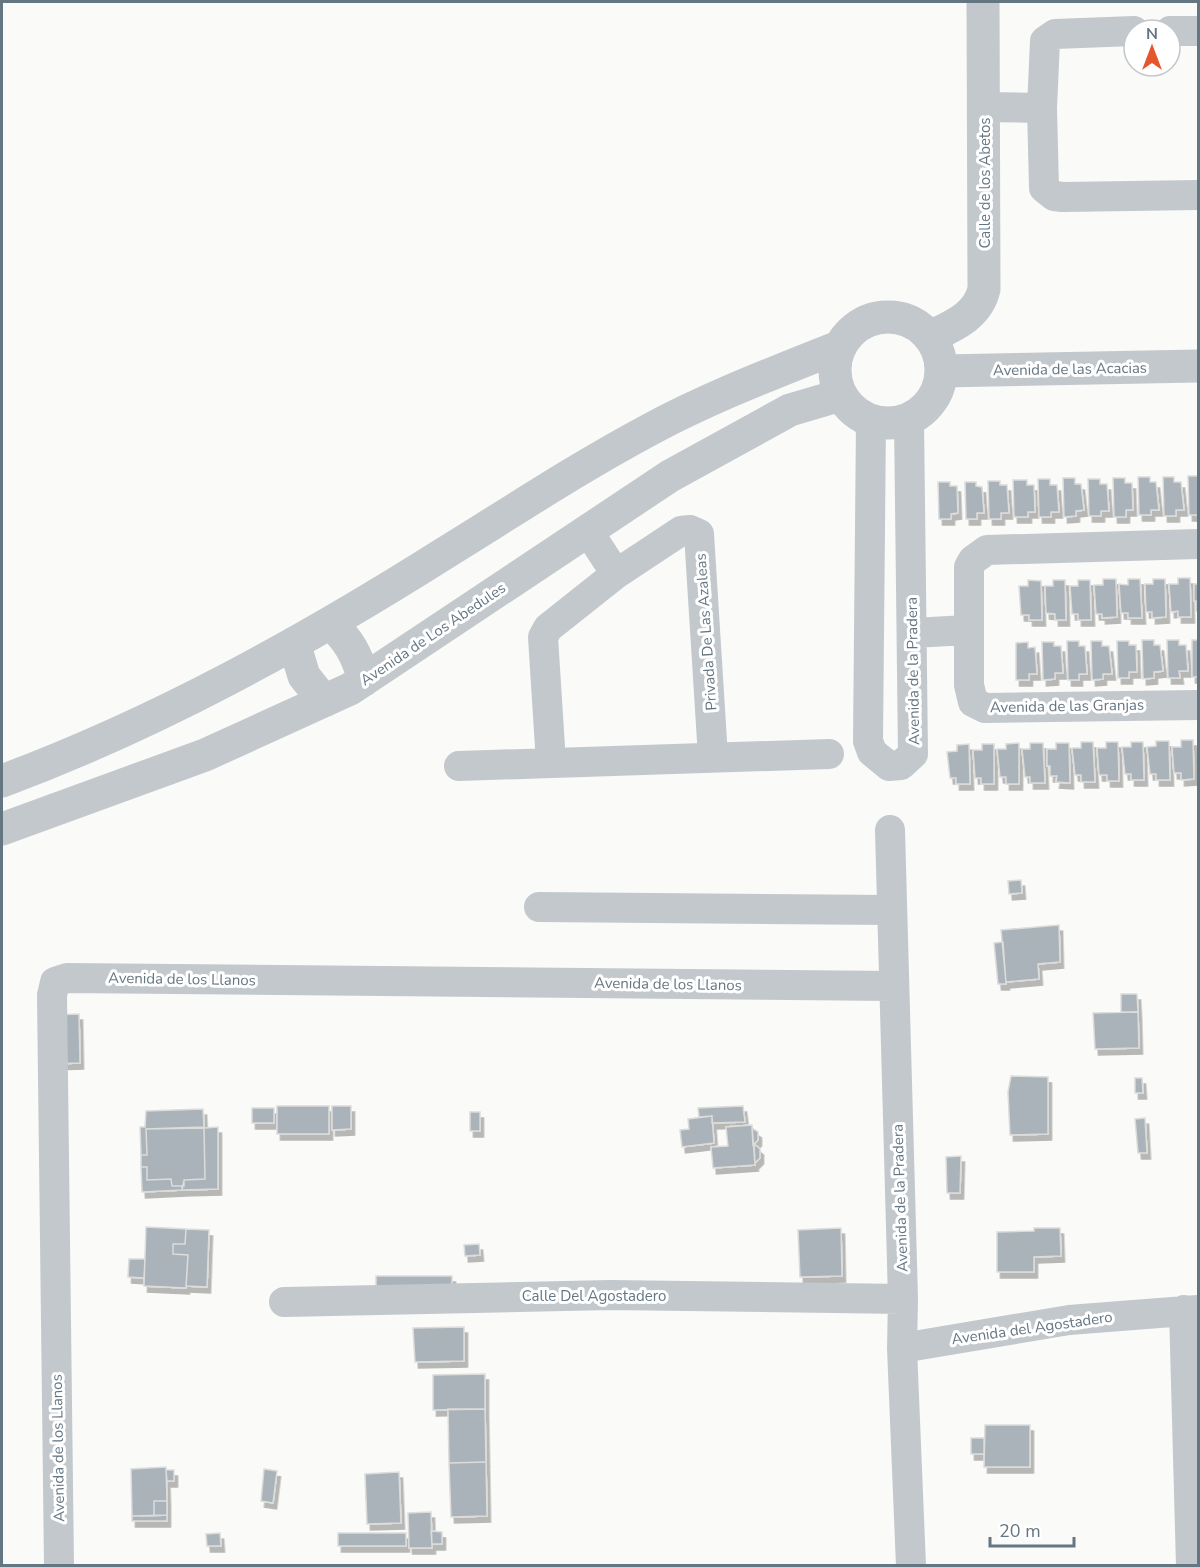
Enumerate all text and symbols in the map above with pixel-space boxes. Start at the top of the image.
north arrow [1122,18,1182,78]
text: N [1146,23,1158,45]
street label: Calle de los Abetos [975,117,995,249]
street label: Avenida de las Acacias [993,358,1147,380]
street label: Privada De Las Azaleas [691,553,721,711]
street label: Avenida de Los Abedules [356,578,510,690]
street label: Avenida de la Pradera [902,597,924,745]
street label: Avenida de las Granjas [990,695,1144,717]
street label: Avenida de los Llanos [108,968,256,990]
street label: Avenida de los Llanos [594,973,742,995]
street label: Avenida de la Pradera [887,1124,913,1272]
street label: Calle Del Agostadero [522,1286,666,1306]
street label: Avenida del Agostadero [950,1307,1114,1349]
street label: Avenida de los Llanos [47,1374,69,1522]
scale bar [990,1510,1074,1548]
text: 20 m [999,1519,1041,1543]

